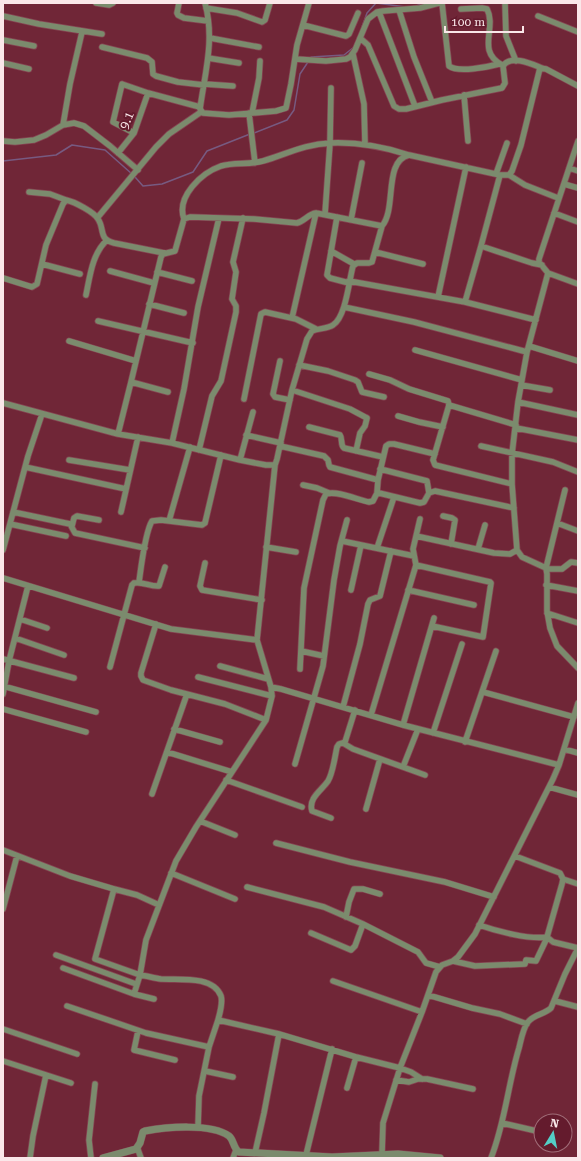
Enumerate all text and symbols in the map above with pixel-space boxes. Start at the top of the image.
scale bar [445,8,523,34]
text: 100 m [451,15,485,29]
street label: 9.1 [116,109,137,131]
north arrow [533,1113,573,1153]
text: N [549,1117,560,1131]

